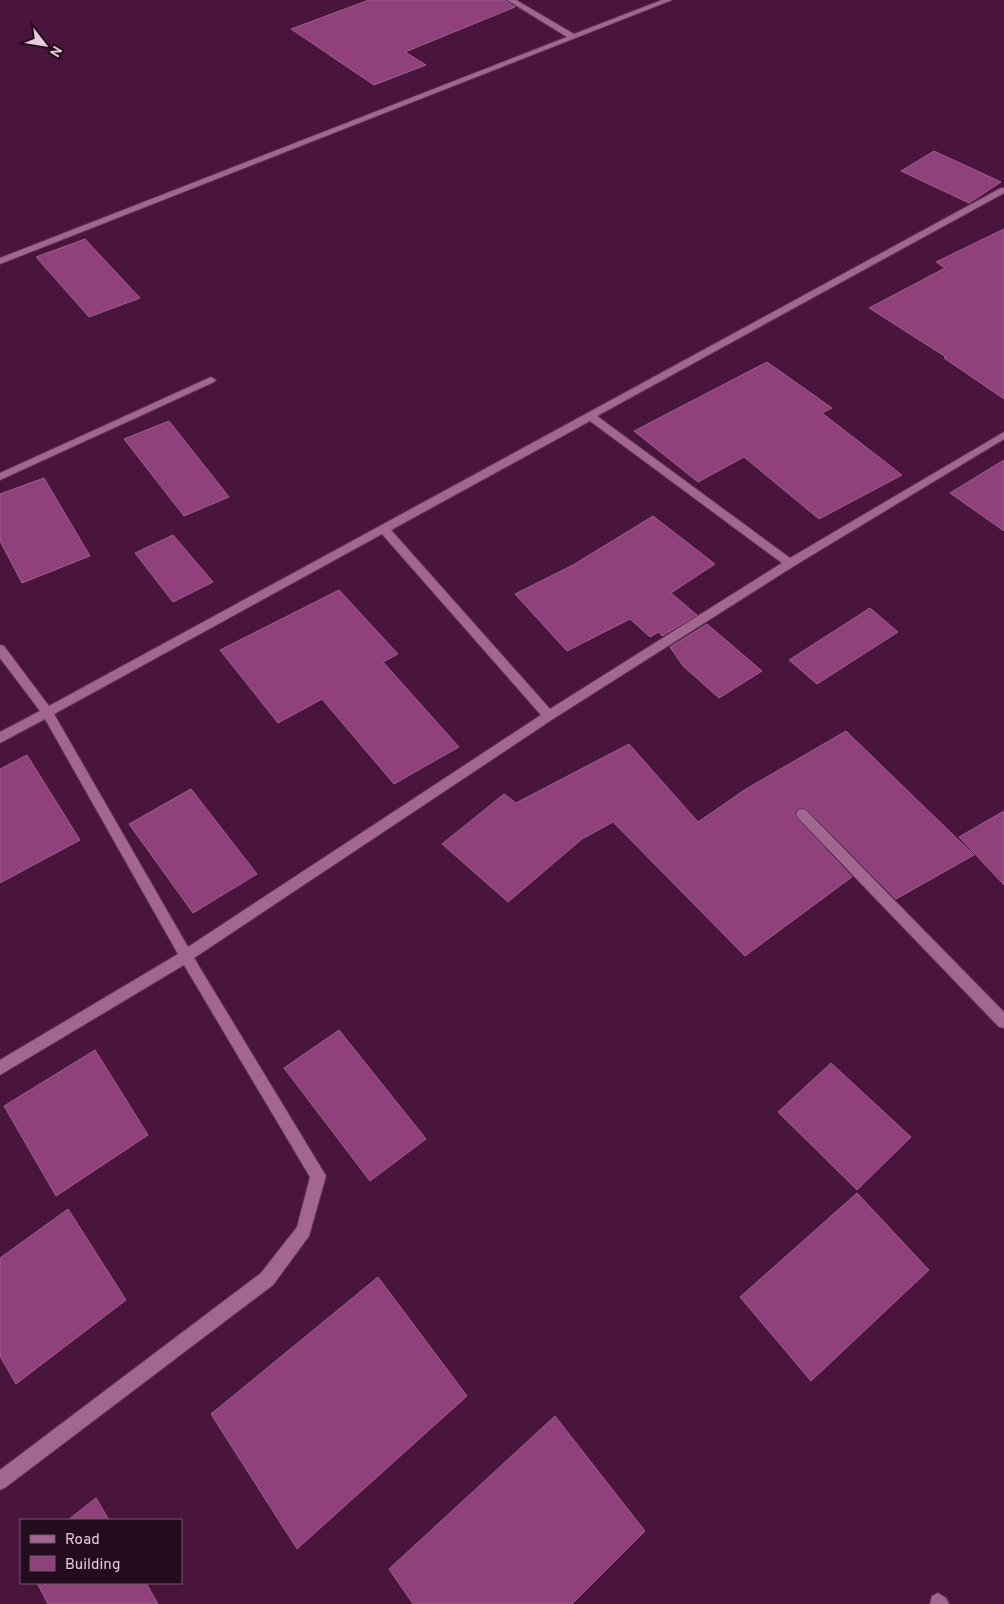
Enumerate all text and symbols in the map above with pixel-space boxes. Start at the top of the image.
north arrow [20,20,70,70]
text: N [45,42,65,60]
legend [20,1519,182,1584]
text: Road [65,1531,100,1550]
text: Building [65,1556,120,1575]

